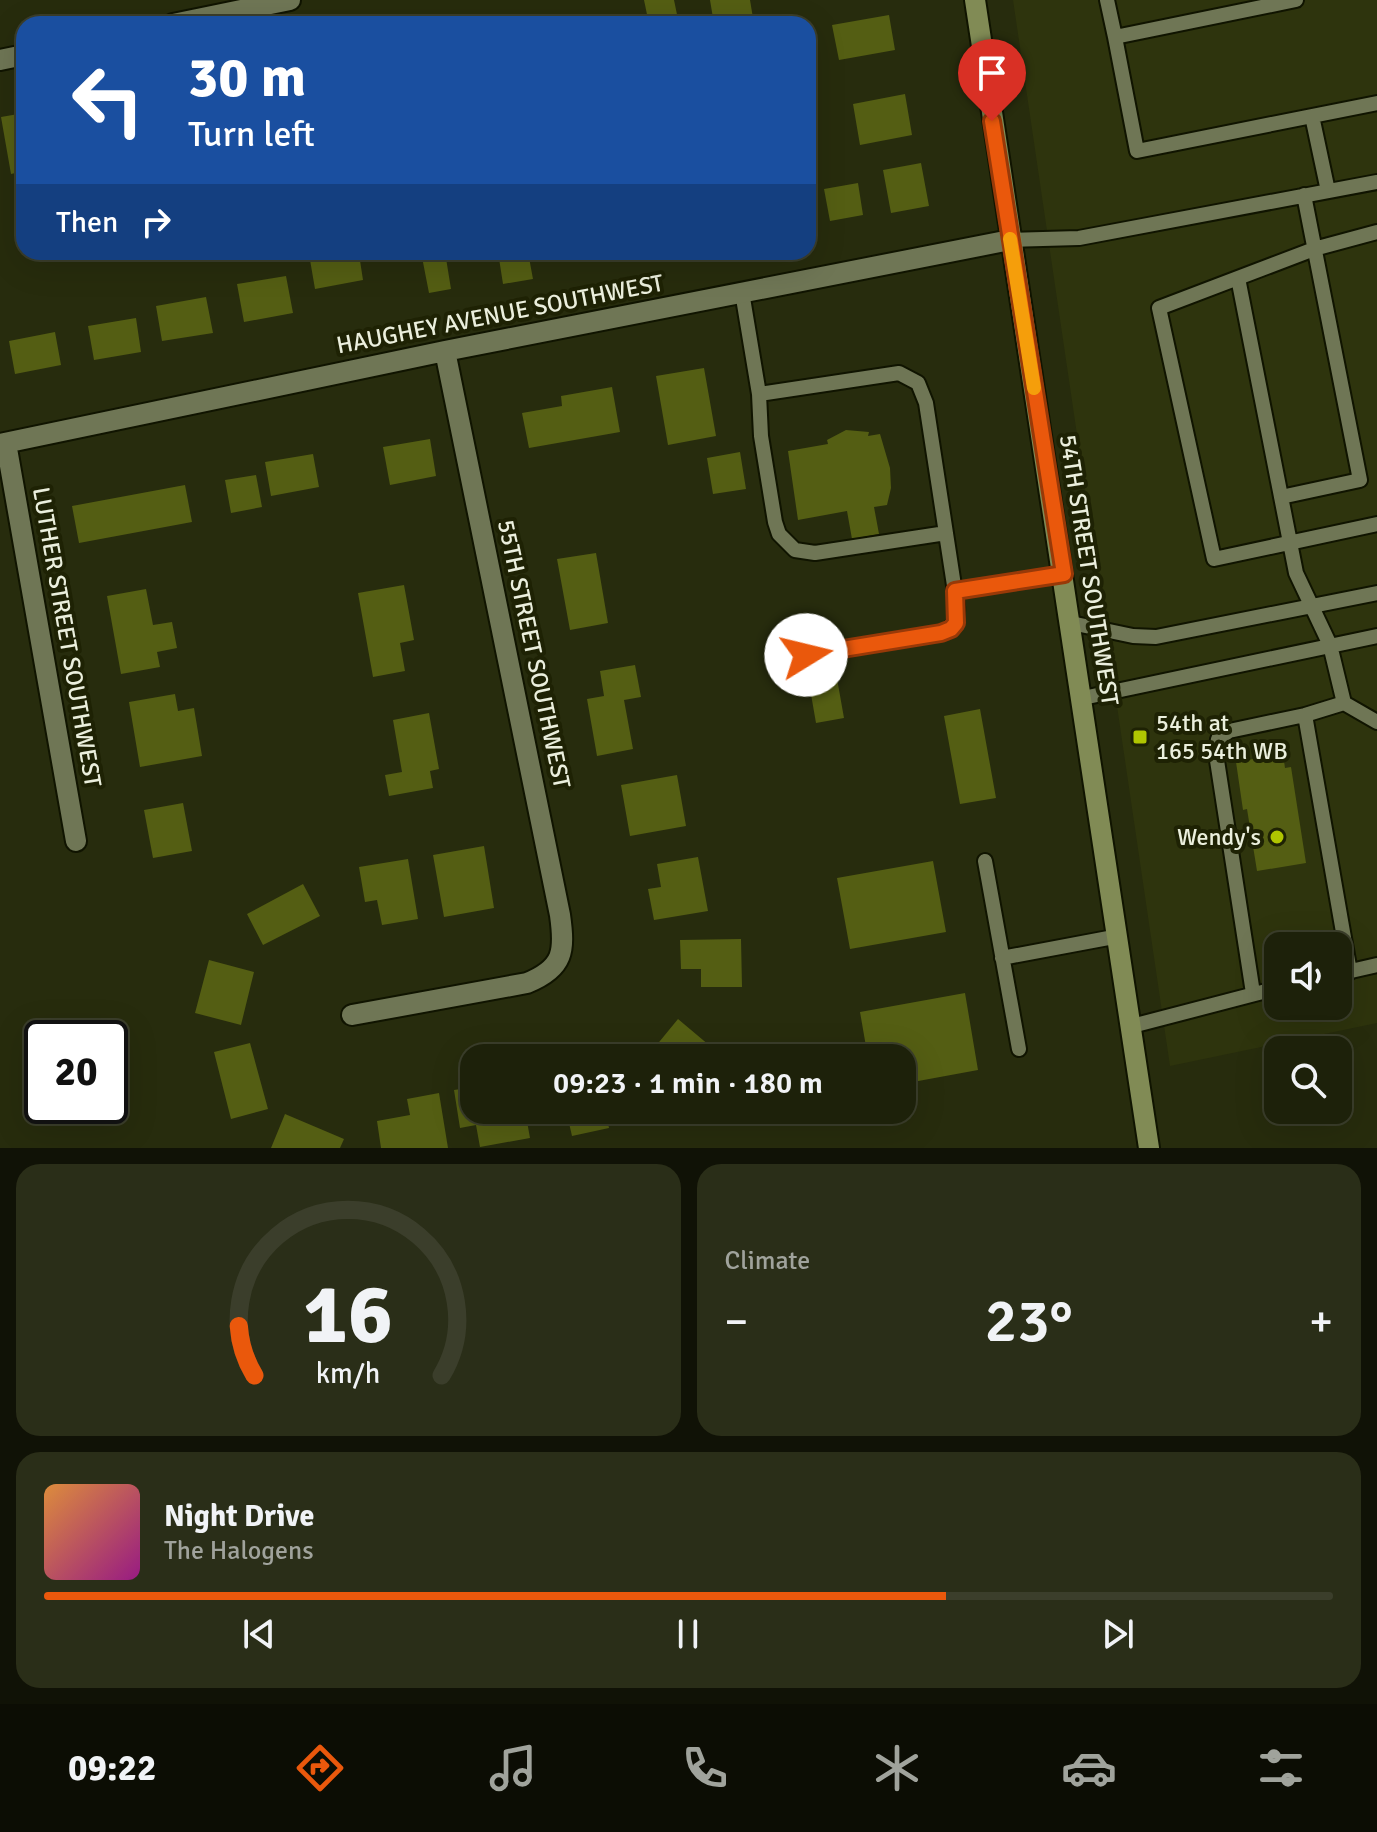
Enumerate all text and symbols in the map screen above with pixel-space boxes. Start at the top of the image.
pin [958,39,1026,121]
text: 30 m [188,43,306,112]
icon: left [56,48,160,152]
icon: arrive [970,51,1014,95]
text: Turn left [188,112,315,157]
icon: right [134,200,178,244]
text: Then [56,204,118,241]
street label: HAUGHEY AVENUE SOUTHWEST [334,268,666,360]
street label: 54TH STREET SOUTHWEST [1053,432,1125,708]
street label: LUTHER STREET SOUTHWEST [26,485,108,789]
street label: 55TH STREET SOUTHWEST [491,517,577,791]
position arrow [764,613,848,697]
place label: 54th at 165 54th WB [1156,708,1288,766]
marker: 54th at 165 54th WB [1131,728,1149,746]
place label: Wendy's [1177,822,1261,852]
marker: Wendy's [1268,828,1286,846]
map controls [1264,932,1352,1124]
button: sound [1264,932,1352,1020]
speed limit sign: 20 [24,1020,128,1124]
button: search [1264,1036,1352,1124]
text: 09:23 · 1 min · 180 m [553,1065,823,1102]
text: Climate [725,1245,810,1277]
text: 16 [303,1264,393,1366]
text: 23° [985,1285,1073,1359]
text: − [725,1295,748,1349]
text: + [1309,1295,1333,1349]
text: km/h [316,1356,381,1391]
text: Night Drive [164,1498,314,1535]
text: The Halogens [164,1535,314,1567]
icon: previous [237,1612,281,1656]
icon: pause [666,1612,710,1656]
icon: next [1096,1612,1140,1656]
icon: directions [292,1740,348,1796]
icon: music [485,1740,541,1796]
icon: phone [677,1740,733,1796]
icon: climate [869,1740,925,1796]
icon: car [1061,1740,1117,1796]
icon: filters [1253,1740,1309,1796]
text: 09:22 [68,1746,156,1791]

